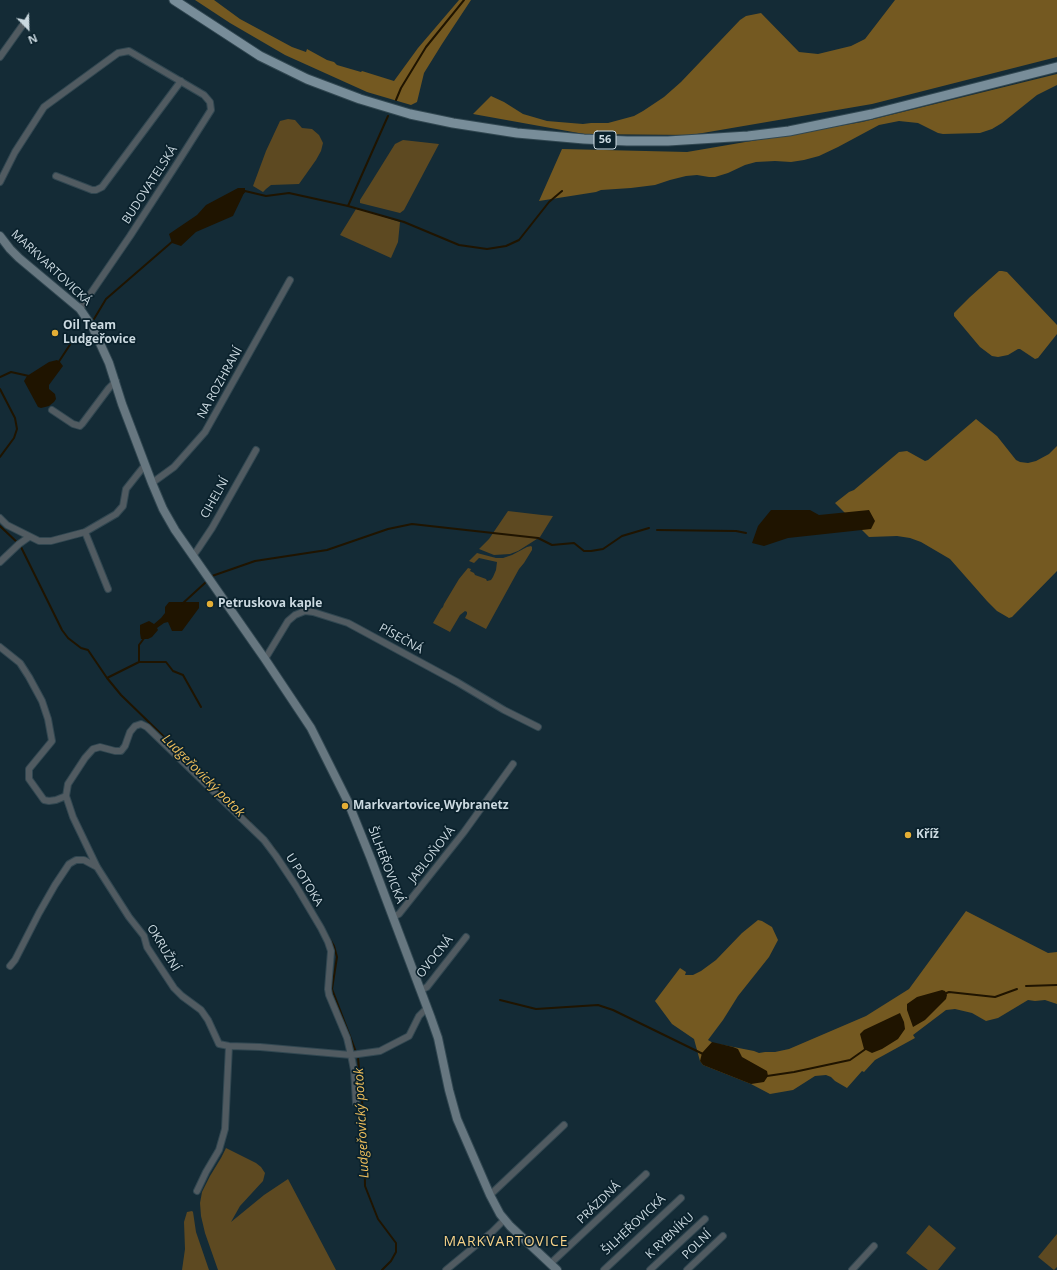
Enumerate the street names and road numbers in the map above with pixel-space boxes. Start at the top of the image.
road number: 56 [594,131,616,149]
street label: BUDOVATELSKÁ [119,143,181,227]
street label: MARKVARTOVICKÁ [8,227,94,309]
street label: NA ROZHRANÍ [194,345,246,421]
street label: CIHELNÍ [198,475,232,521]
street label: PÍSEČNÁ [377,621,425,657]
street label: ŠILHEŘOVICKÁ [365,824,407,906]
street label: JABLOŇOVÁ [406,824,458,886]
street label: U POTOKA [282,851,326,909]
street label: OKRUŽNÍ [143,922,183,974]
street label: OVOCNÁ [414,933,456,981]
street label: PRÁZDNÁ [574,1179,624,1227]
street label: ŠILHEŘOVICKÁ [599,1192,669,1258]
street label: K RYBNÍKU [643,1210,697,1262]
street label: POLNÍ [679,1228,715,1262]

